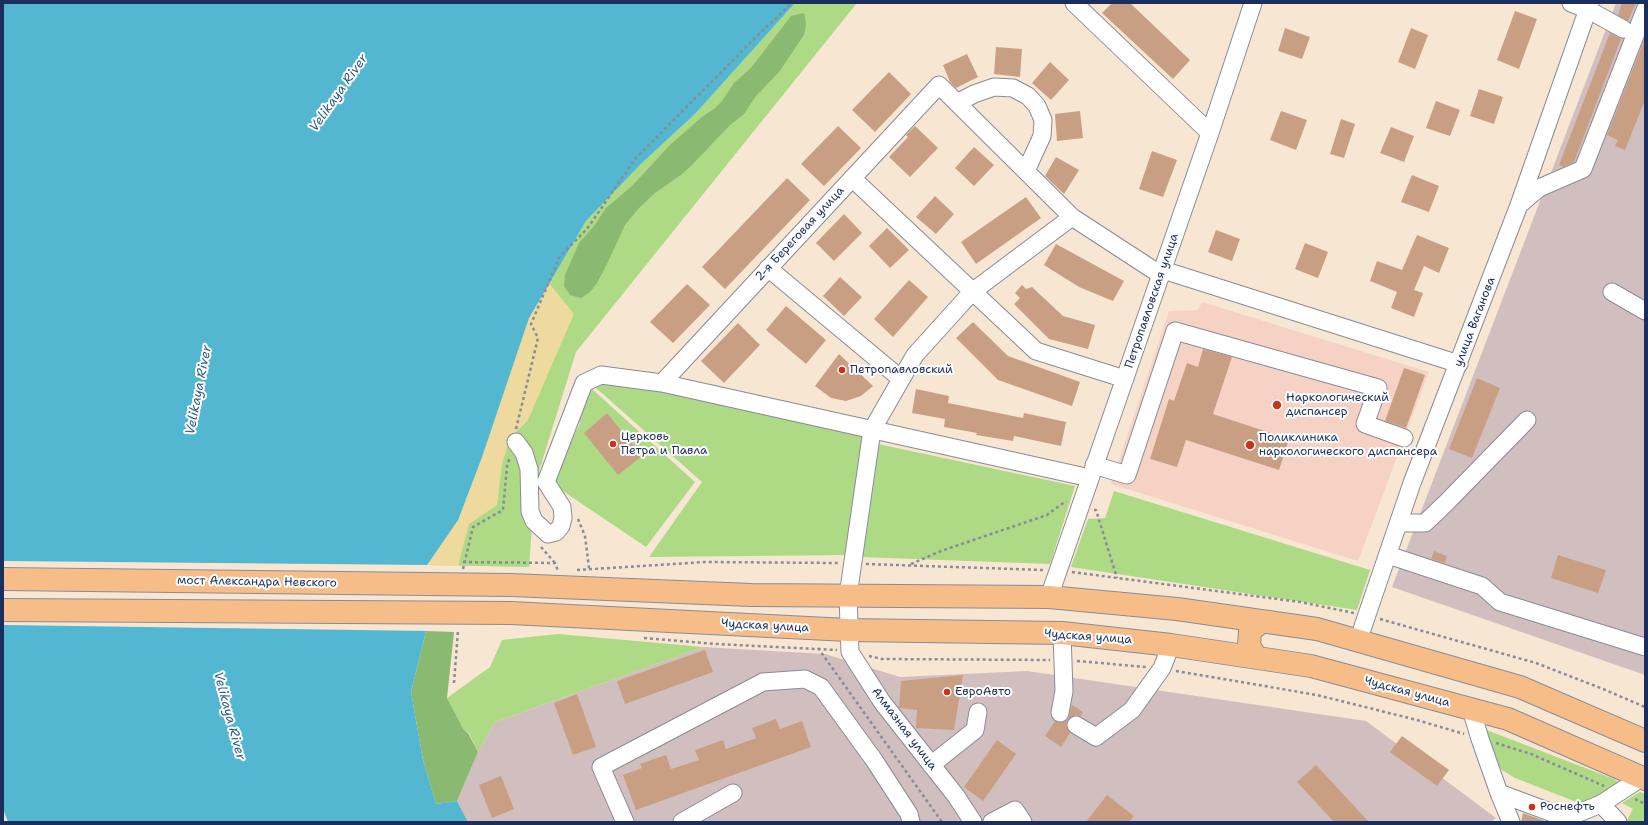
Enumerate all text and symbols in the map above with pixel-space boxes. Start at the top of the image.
water label: Velikaya River [307,51,371,135]
street label: 2-я Береговая улица [752,184,848,284]
street label: Петропавловская улица [1122,232,1182,370]
street label: улица Ваганова [1451,275,1499,369]
water label: Velikaya River [183,344,215,436]
place label: Петропавловский [850,363,953,377]
marker: Петропавловский [837,365,847,375]
place label: Наркологический диспансер [1286,391,1389,419]
marker: Наркологический диспансер [1271,399,1283,411]
place label: Церковь Петра и Павла [621,430,708,458]
place label: Поликлиника наркологического диспансера [1259,431,1437,459]
marker: Церковь Петра и Павла [608,439,618,449]
marker: Поликлиника наркологического диспансера [1244,439,1256,451]
street label: мост Александра Невского [177,573,337,591]
street label: Чудская улица [721,617,809,635]
street label: Чудская улица [1044,627,1132,647]
water label: Velikaya River [210,670,248,762]
street label: Чудская улица [1363,674,1451,710]
street label: Алмазная улица [868,685,940,773]
place label: ЕвроАвто [955,685,1011,699]
marker: ЕвроАвто [942,687,952,697]
place label: Роснефть [1540,800,1595,814]
marker: Роснефть [1527,802,1537,812]

